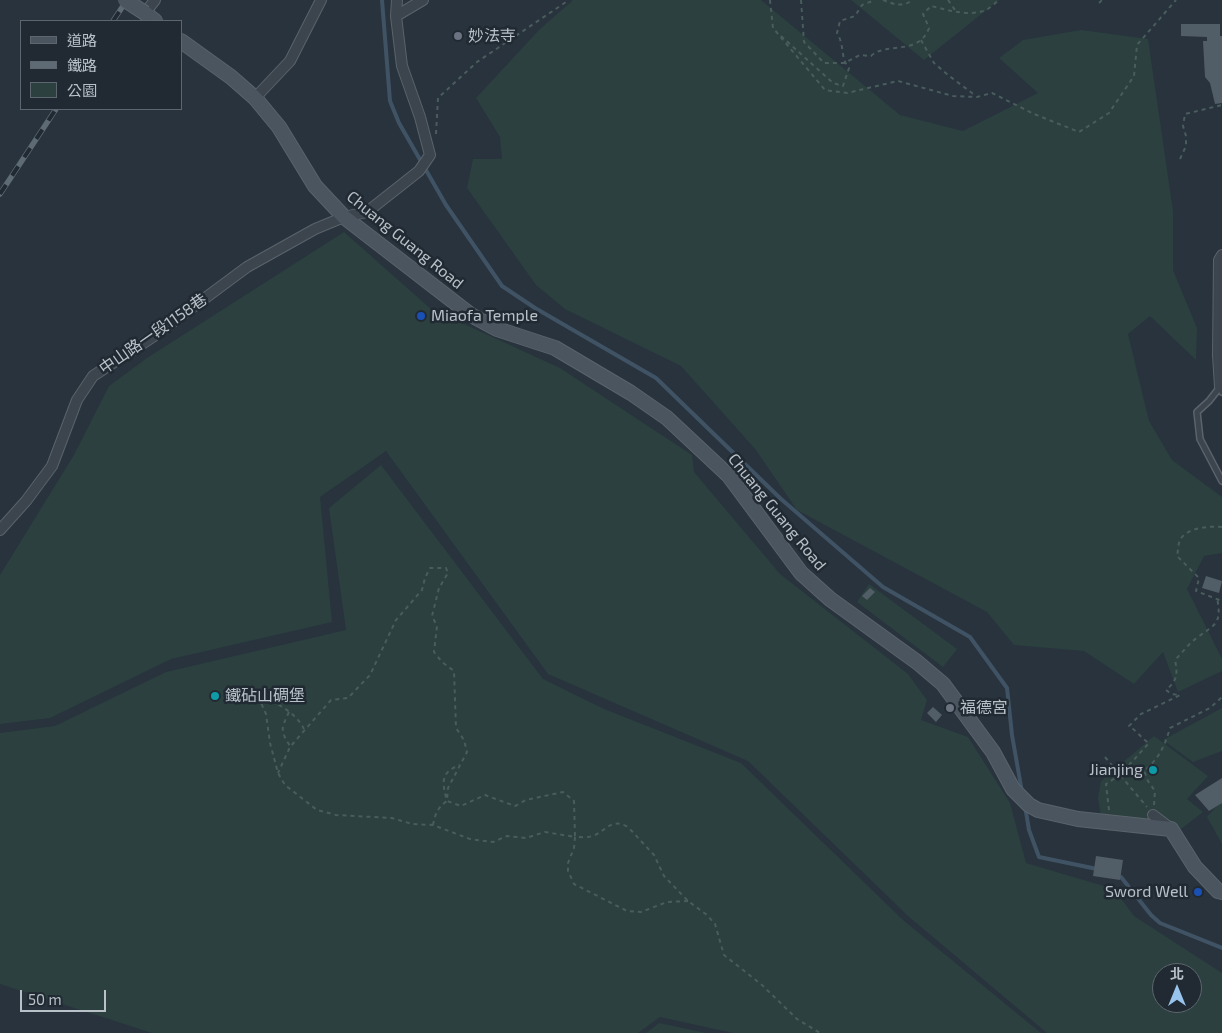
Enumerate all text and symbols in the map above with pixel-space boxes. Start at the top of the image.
legend [20,20,182,110]
place label: 妙法寺 [468,26,516,46]
marker: 妙法寺 [452,30,464,42]
text: 道路 [67,31,97,49]
text: 鐵路 [67,56,97,74]
text: 公園 [67,81,97,99]
street label: Chuang Guang Road [343,187,467,293]
street label: 中山路一段1158巷 [95,290,211,378]
place label: Miaofa Temple [431,306,538,326]
marker: Miaofa Temple [415,310,427,322]
street label: Chuang Guang Road [724,450,830,574]
place label: 鐵砧山碉堡 [225,686,305,706]
marker: 鐵砧山碉堡 [209,690,221,702]
place label: 福德宮 [960,698,1008,718]
marker: 福德宮 [944,702,956,714]
place label: Jianjing [1089,760,1143,780]
marker: Jianjing [1147,764,1159,776]
place label: Sword Well [1105,882,1188,902]
marker: Sword Well [1192,886,1204,898]
north arrow [1152,963,1202,1013]
text: 北 [1170,965,1184,982]
scale bar [22,980,109,1012]
text: 50 m [28,990,62,1008]

